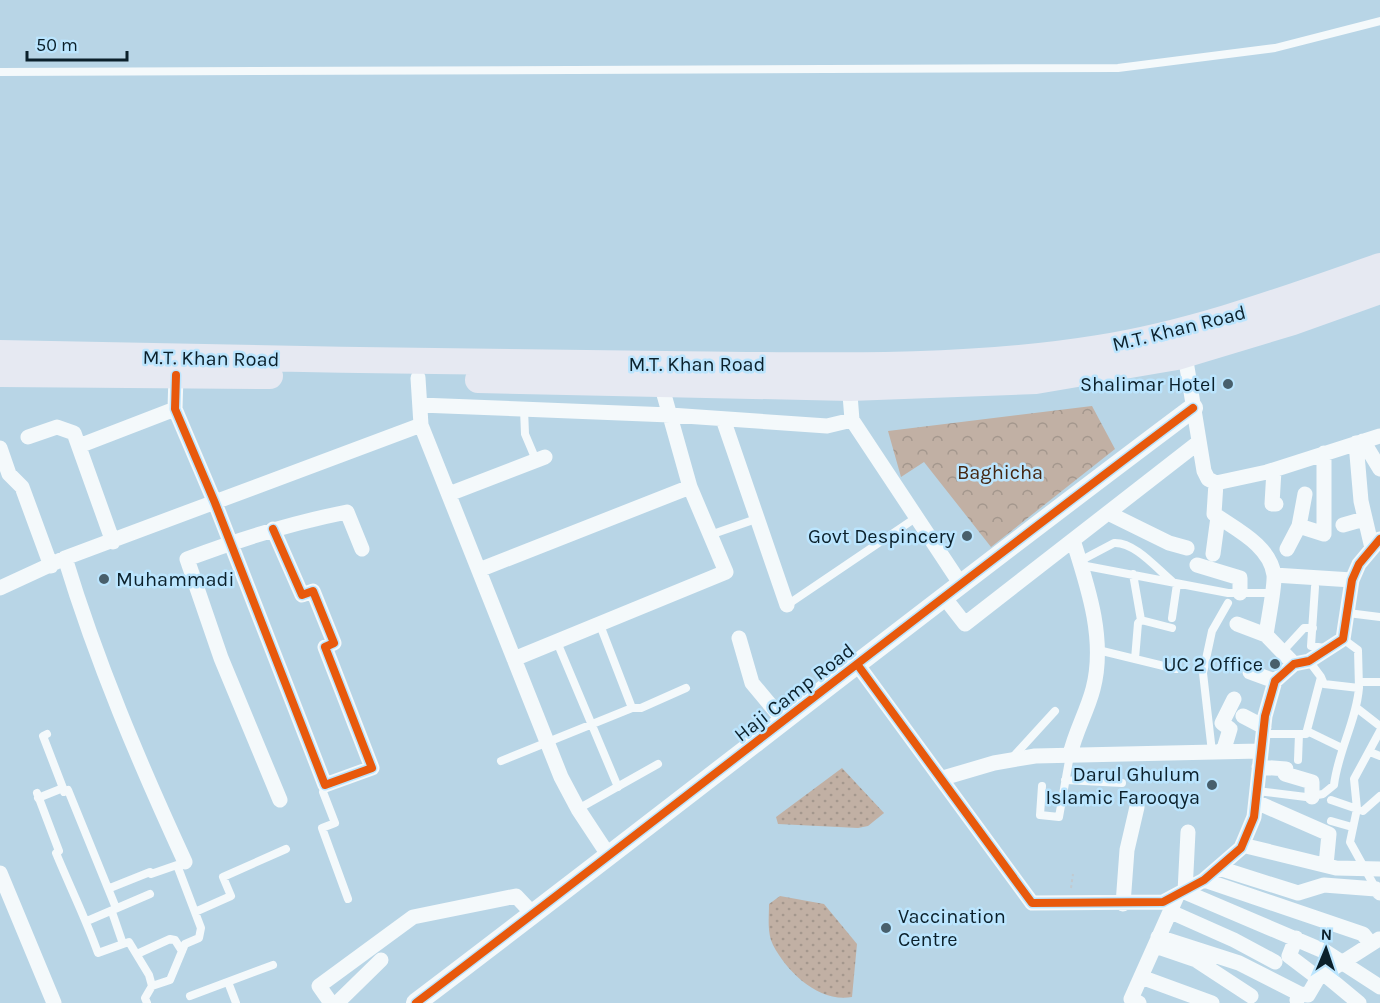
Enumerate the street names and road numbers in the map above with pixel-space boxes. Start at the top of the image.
street label: M.T. Khan Road [1110,301,1248,356]
street label: M.T. Khan Road [142,346,280,371]
street label: M.T. Khan Road [629,353,765,376]
street label: Haji Camp Road [730,638,859,746]

